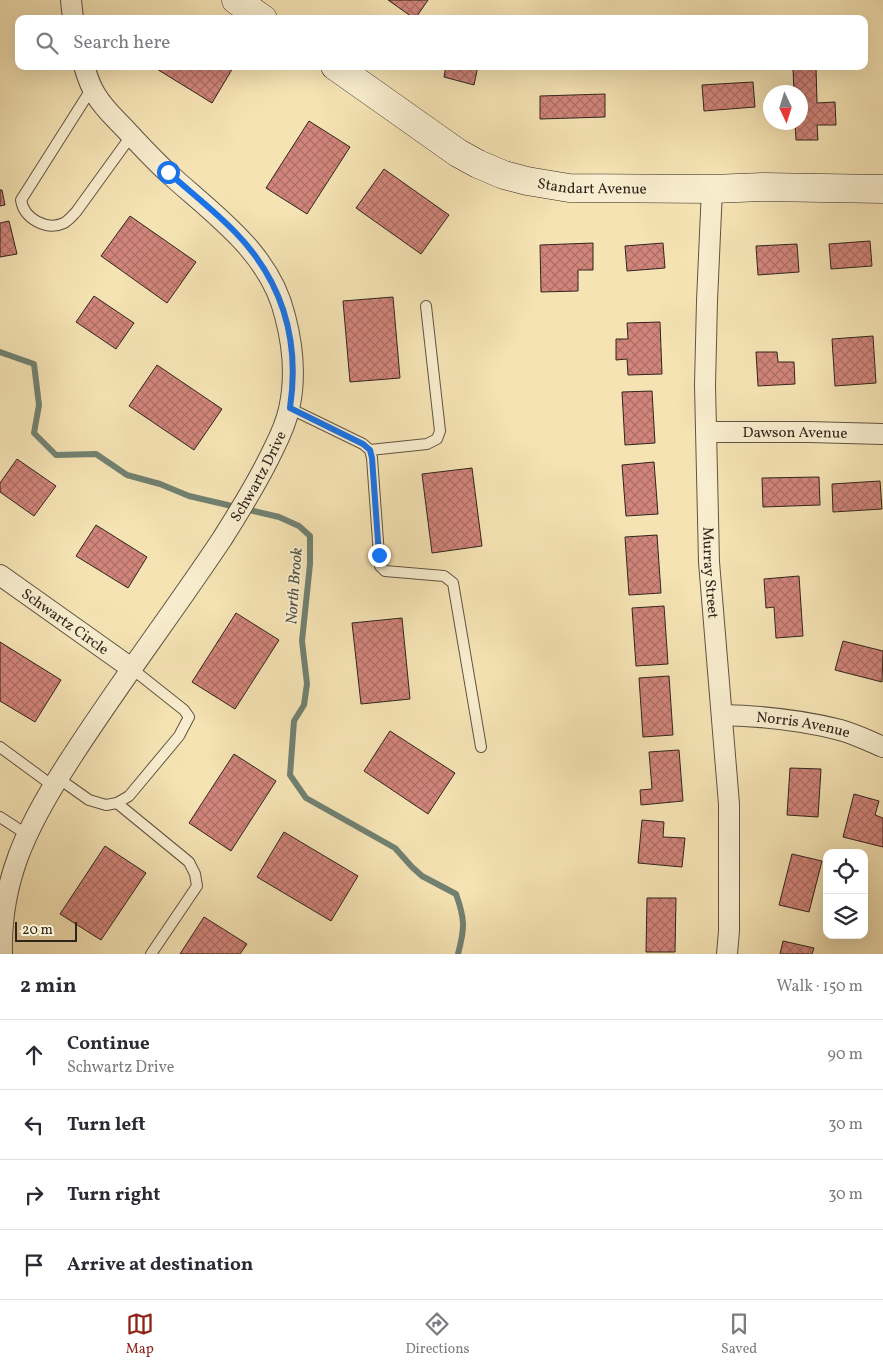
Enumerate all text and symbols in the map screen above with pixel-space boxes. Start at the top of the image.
search box [15,15,868,70]
icon: search [33,29,61,57]
text: Search here [73,30,170,56]
north arrow [763,85,808,130]
route start [157,161,180,184]
street label: Standart Avenue [536,174,647,201]
street label: Dawson Avenue [742,423,848,445]
street label: Schwartz Drive [226,428,293,526]
street label: Murray Street [696,527,723,620]
route end [368,544,391,567]
water label: North Brook [281,546,309,625]
street label: Schwartz Circle [16,584,112,661]
street label: Norris Avenue [756,708,853,744]
map controls [823,849,868,939]
button: locate [823,849,868,894]
button: layers [823,894,868,939]
scale bar [15,919,78,942]
text: 20 m [22,921,53,940]
text: 2 min [20,972,77,1001]
text: Walk · 150 m [777,976,863,998]
text: Continue [67,1031,150,1057]
icon: ahead [20,1041,48,1069]
text: 90 m [827,1044,863,1066]
text: Schwartz Drive [67,1057,174,1079]
icon: left [20,1111,48,1139]
text: Turn left [67,1112,146,1138]
text: 30 m [828,1114,863,1136]
icon: right [20,1181,48,1209]
text: Turn right [67,1182,160,1208]
text: 30 m [828,1184,863,1206]
icon: arrive [20,1251,48,1279]
text: Arrive at destination [67,1252,253,1278]
tab: Map [126,1310,154,1359]
tab: Directions [405,1310,470,1359]
tab: Saved [721,1310,757,1359]

